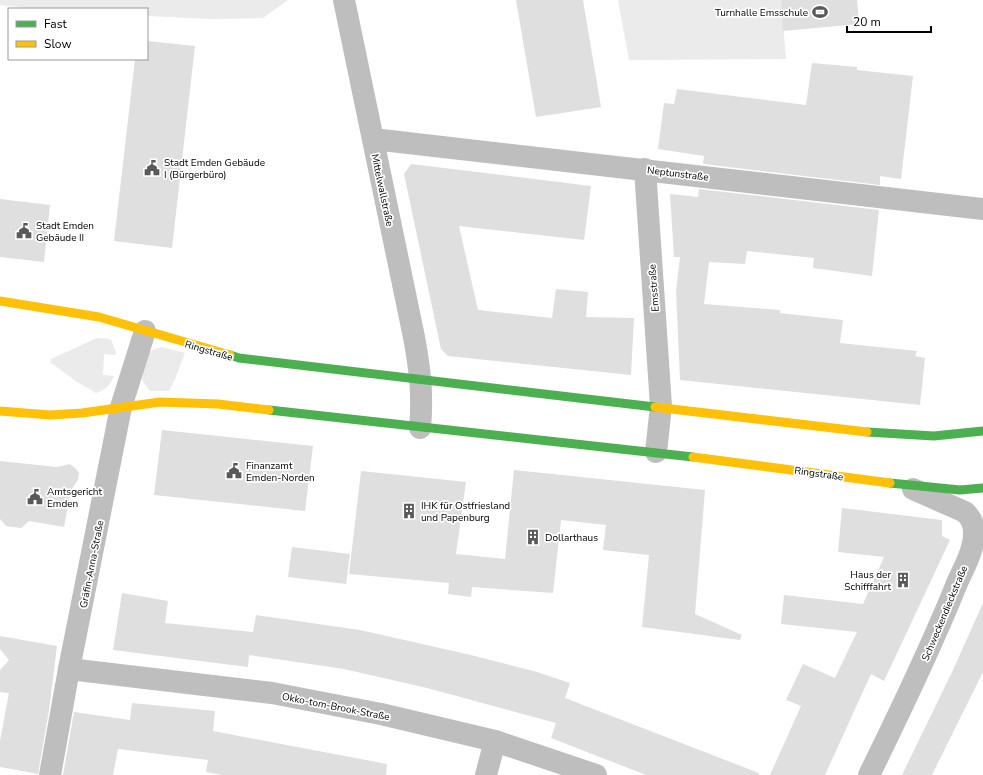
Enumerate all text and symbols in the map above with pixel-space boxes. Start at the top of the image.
sports icon: Turnhalle Emsschule [811,3,829,21]
place label: Turnhalle Emsschule [715,6,808,20]
legend [8,8,148,60]
scale bar [847,8,931,34]
text: 20 m [853,14,881,30]
text: Fast [44,16,67,32]
text: Slow [44,36,72,52]
street label: Mittelwallstraße [367,153,397,228]
place label: Stadt Emden Gebäude I (Bürgerbüro) [164,156,265,182]
public building icon: Stadt Emden Gebäude I (Bürgerbüro) [143,159,161,177]
street label: Neptunstraße [646,163,709,185]
place label: Stadt Emden Gebäude II [36,219,94,245]
public building icon: Stadt Emden Gebäude II [15,222,33,240]
street label: Emsstraße [645,264,663,312]
street label: Ringstraße [183,337,234,364]
place label: Finanzamt Emden-Norden [246,459,315,485]
public building icon: Finanzamt Emden-Norden [225,462,243,480]
street label: Ringstraße [794,464,844,484]
place label: Amtsgericht Emden [47,485,103,511]
public building icon: Amtsgericht Emden [26,488,44,506]
place label: IHK für Ostfriesland und Papenburg [421,499,510,525]
building icon: IHK für Ostfriesland und Papenburg [400,502,418,520]
street label: Gräfin-Anna-Straße [77,519,107,609]
building icon: Dollarthaus [524,528,542,546]
place label: Dollarthaus [545,531,598,545]
street label: Schweckendieckstraße [919,564,971,663]
place label: Haus der Schifffahrt [844,568,891,594]
building icon: Haus der Schifffahrt [894,571,912,589]
street label: Okko-tom-Brook-Straße [281,690,391,724]

